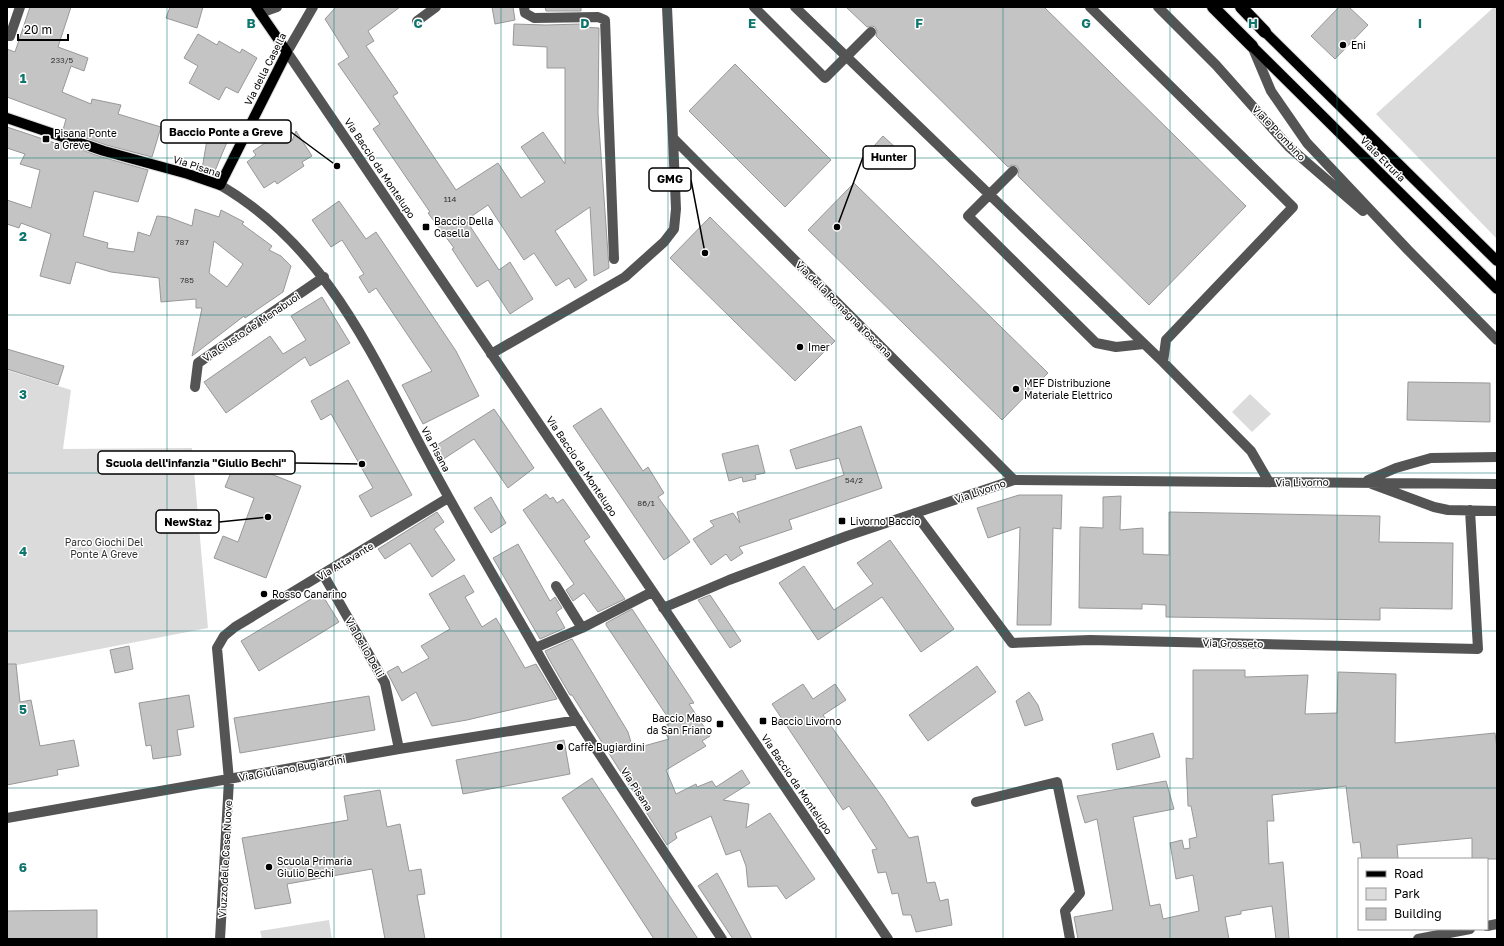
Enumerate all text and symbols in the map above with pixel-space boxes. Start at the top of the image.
text: B [246,15,256,31]
text: C [413,15,423,31]
text: D [580,15,590,31]
text: E [748,15,756,31]
text: F [915,15,923,31]
text: G [1081,15,1091,31]
text: H [1248,15,1258,31]
text: I [1418,15,1422,31]
scale bar [18,16,68,42]
text: 20 m [24,22,52,37]
street label: Via della Casella [242,31,288,107]
place label: Eni [1351,39,1366,51]
marker: Eni [1338,40,1348,50]
house number: 233/5 [51,55,74,65]
text: 1 [20,70,27,86]
street label: Viale Piombino [1250,103,1308,163]
street label: Via Baccio da Montelupo [342,116,418,220]
callout: Baccio Ponte a Greve [161,120,291,143]
text: Baccio Ponte a Greve [169,125,283,138]
place label: Pisana Ponte a Greve [54,127,117,151]
marker: Pisana Ponte a Greve [41,134,51,144]
street label: Viale Etruria [1358,134,1408,184]
callout: Hunter [863,146,915,169]
text: Hunter [871,150,908,163]
street label: Via Pisana [172,153,222,179]
callout: GMG [649,168,691,191]
text: GMG [657,172,683,185]
house number: 114 [444,194,456,204]
place label: Baccio Della Casella [434,215,493,239]
marker: Baccio Della Casella [421,222,431,232]
text: 2 [19,228,27,244]
house number: 787 [175,237,189,247]
street label: Via della Romagna Toscana [793,258,895,360]
house number: 785 [180,275,194,285]
street label: Via Giusto de' Menabuoi [200,290,302,364]
place label: Imer [808,341,830,353]
marker: Imer [795,342,805,352]
place label: MEF Distribuzione Materiale Elettrico [1024,377,1113,401]
marker: MEF Distribuzione Materiale Elettrico [1011,384,1021,394]
text: 3 [19,386,27,402]
street label: Via Baccio da Montelupo [544,414,620,518]
street label: Via Pisana [419,424,453,474]
callout: Scuola dell'infanzia "Giulio Bechi" [98,451,295,474]
text: Scuola dell'infanzia "Giulio Bechi" [106,456,286,469]
house number: 54/2 [845,475,863,485]
street label: Via Livorno [1275,476,1329,488]
street label: Via Livorno [953,477,1007,505]
house number: 86/1 [637,498,655,508]
callout: NewStaz [156,510,219,533]
text: NewStaz [164,515,212,528]
place label: Livorno Baccio [850,515,920,527]
marker: Livorno Baccio [837,516,847,526]
park label: Parco Giochi Del Ponte A Greve [65,536,143,560]
street label: Via Attavante [314,539,376,583]
text: 4 [19,543,27,559]
place label: Rosso Canarino [272,588,347,600]
marker: Rosso Canarino [259,589,269,599]
street label: Via Dello Delli [343,615,387,679]
street label: Via Grosseto [1203,636,1263,650]
text: 5 [19,701,27,717]
place label: Baccio Maso da San Friano [647,712,712,736]
place label: Baccio Livorno [771,715,841,727]
marker: Baccio Livorno [758,716,768,726]
marker: Baccio Maso da San Friano [715,719,725,729]
street label: Via Baccio da Montelupo [759,732,835,836]
place label: Caffè Bugiardini [568,741,645,753]
marker: Caffè Bugiardini [555,742,565,752]
street label: Via Giuliano Bugiardini [238,753,346,783]
street label: Via Pisana [618,765,656,813]
street label: Viuzzo delle Case Nuove [216,800,234,918]
place label: Scuola Primaria Giulio Bechi [277,855,352,879]
legend [1358,858,1488,930]
text: 6 [19,859,27,875]
marker: Scuola Primaria Giulio Bechi [264,862,274,872]
text: Road [1394,866,1423,881]
text: Park [1394,886,1420,901]
text: Building [1394,906,1442,921]

